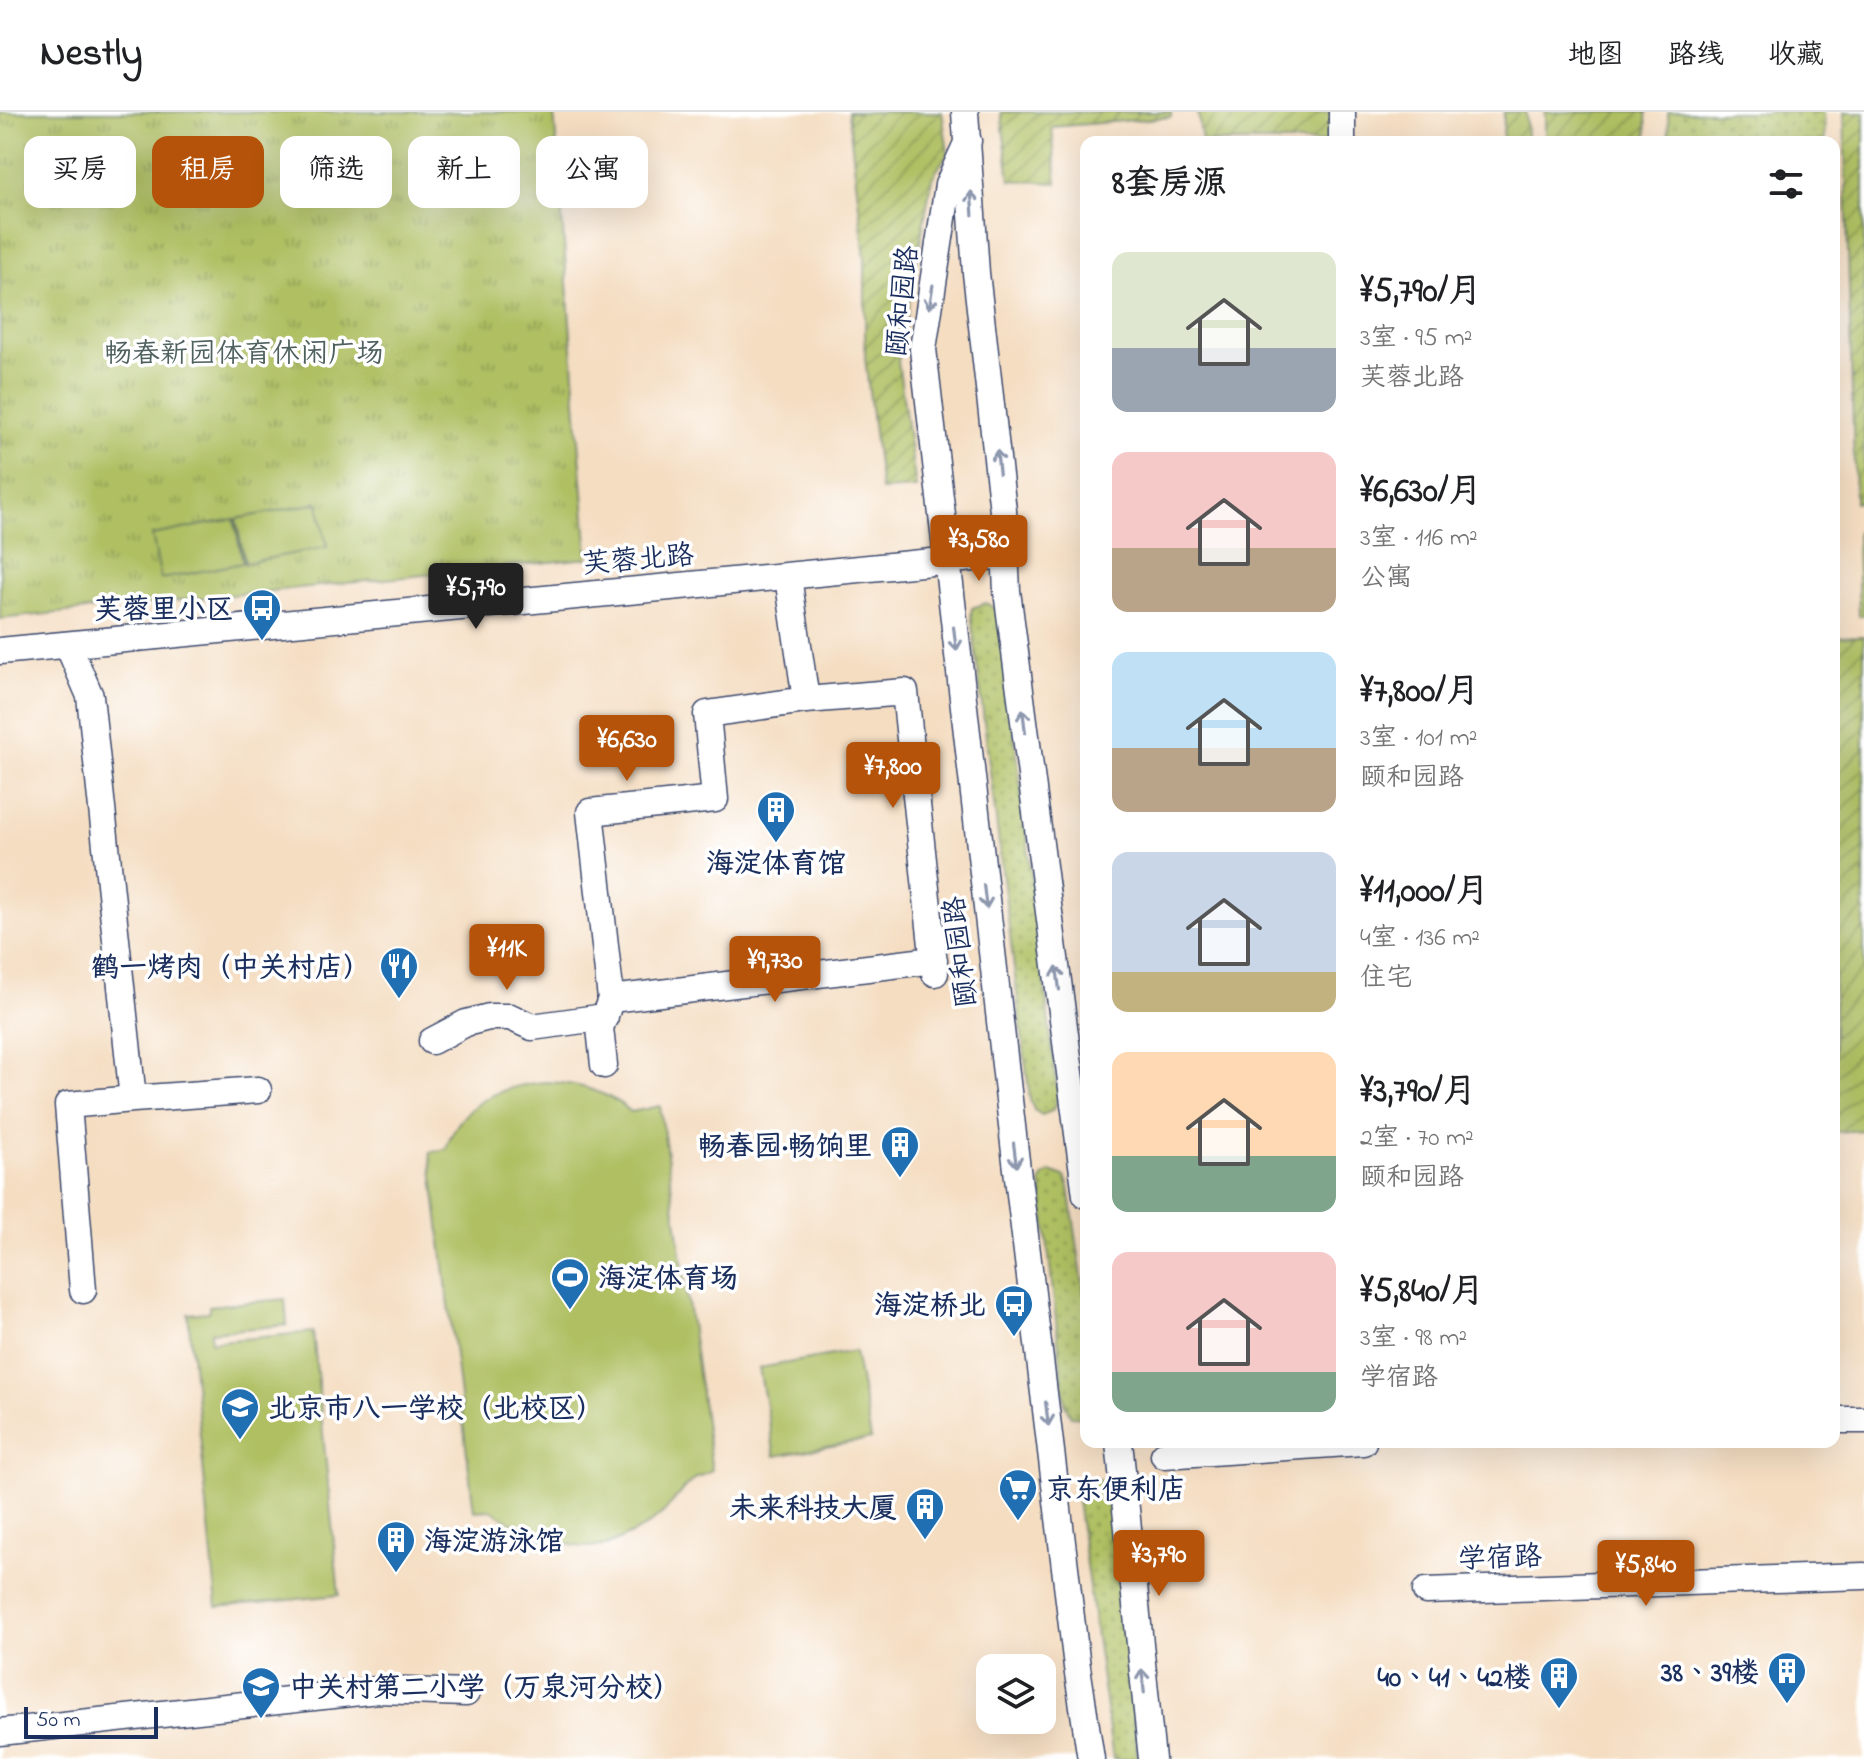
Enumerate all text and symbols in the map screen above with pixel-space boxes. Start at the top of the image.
text: Nestly [40,27,142,83]
text: 地图 [1568,36,1624,77]
text: 路线 [1668,36,1724,77]
text: 收藏 [1768,36,1824,77]
chip: 买房 [24,136,136,208]
chip: 租房 [152,136,264,208]
chip: 筛选 [280,136,392,208]
chip: 新上 [408,136,520,208]
chip: 公寓 [536,136,648,208]
text: 8套房源 [1112,160,1227,210]
icon: filters [1764,162,1808,206]
one-way arrow [964,190,979,217]
street label: 颐和园路 [878,244,931,359]
text: ¥5,790/月 [1360,268,1482,318]
one-way arrow [923,284,938,309]
icon: home [1176,284,1272,380]
text: 3室 · 95 m² [1360,320,1472,358]
park label: 畅春新园体育休闲广场 [104,335,384,376]
text: 芙蓉北路 [1360,360,1464,398]
one-way arrow [990,449,1005,476]
text: ¥6,630/月 [1360,468,1482,518]
icon: home [1176,484,1272,580]
pin: ¥3,580 [914,515,1044,583]
text: 3室 · 116 m² [1360,520,1478,558]
text: ¥3,580 [948,522,1010,560]
street label: 芙蓉北路 [581,536,696,587]
text: 公寓 [1360,560,1412,598]
pin: ¥5,790 [411,563,541,631]
text: ¥5,790 [446,570,506,608]
bus stop icon: 芙蓉里小区 [241,587,283,642]
place label: 芙蓉里小区 [94,591,234,632]
one-way arrow [948,625,963,652]
text: ¥7,800/月 [1360,668,1480,718]
icon: home [1176,684,1272,780]
one-way arrow [1016,708,1031,734]
pin: ¥6,630 [562,715,692,783]
text: 3室 · 101 m² [1360,720,1477,758]
text: ¥6,630 [597,722,657,760]
pin: ¥7,800 [828,742,958,810]
text: ¥7,800 [864,749,922,787]
text: 颐和园路 [1360,760,1464,798]
building icon: 海淀体育馆 [755,789,797,844]
place label: 海淀体育馆 [706,845,846,886]
text: ¥11,000/月 [1360,868,1489,918]
one-way arrow [978,883,993,910]
icon: home [1176,884,1272,980]
street label: 颐和园路 [935,893,990,1010]
text: 4室 · 136 m² [1360,920,1480,958]
pin: ¥11K [460,924,554,992]
text: ¥11K [487,931,527,969]
pin: ¥9,730 [710,936,840,1004]
text: ¥9,730 [747,943,803,981]
restaurant icon: 鹤一烤肉（中关村店） [378,945,420,1000]
place label: 鹤一烤肉（中关村店） [91,949,371,990]
text: 住宅 [1360,960,1412,998]
one-way arrow [1050,966,1065,992]
text: ¥3,790/月 [1360,1068,1477,1118]
icon: home [1176,1084,1272,1180]
text: 2室 · 70 m² [1360,1120,1474,1158]
building icon: 畅春园·畅饷里 [879,1124,921,1179]
place label: 畅春园·畅饷里 [698,1128,872,1169]
one-way arrow [1008,1142,1023,1168]
text: 颐和园路 [1360,1160,1464,1198]
sports icon: 海淀体育场 [549,1256,591,1311]
place label: 海淀体育场 [598,1260,738,1301]
text: ¥5,840/月 [1360,1268,1485,1318]
bus stop icon: 海淀桥北 [993,1283,1035,1338]
icon: home [1176,1284,1272,1380]
place label: 海淀桥北 [874,1287,986,1328]
text: 3室 · 98 m² [1360,1320,1467,1358]
text: 学宿路 [1360,1360,1438,1398]
school or university icon: 北京市八一学校（北校区） [219,1386,261,1441]
place label: 北京市八一学校（北校区） [268,1390,604,1431]
one-way arrow [1040,1400,1055,1426]
supermarket icon: 京东便利店 [997,1467,1039,1522]
place label: 京东便利店 [1046,1471,1186,1512]
building icon: 未来科技大厦 [904,1486,946,1541]
place label: 未来科技大厦 [729,1490,897,1531]
building icon: 海淀游泳馆 [375,1519,417,1574]
place label: 海淀游泳馆 [424,1523,564,1564]
pin: ¥3,790 [1094,1530,1224,1598]
text: ¥3,790 [1131,1537,1187,1575]
street label: 学宿路 [1457,1538,1543,1581]
pin: ¥5,840 [1581,1540,1711,1608]
text: ¥5,840 [1615,1547,1677,1585]
building icon: 38、39楼 [1766,1650,1808,1705]
map controls [976,1654,1056,1734]
button: layers [976,1654,1056,1734]
place label: 38、39楼 [1660,1654,1759,1695]
building icon: 40、41、42楼 [1538,1655,1580,1710]
place label: 40、41、42楼 [1377,1659,1531,1700]
school or university icon: 中关村第二小学（万泉河分校） [240,1665,282,1720]
place label: 中关村第二小学（万泉河分校） [289,1669,681,1710]
one-way arrow [1136,1669,1151,1695]
scale bar [24,1703,158,1739]
text: 50 m [36,1705,81,1737]

